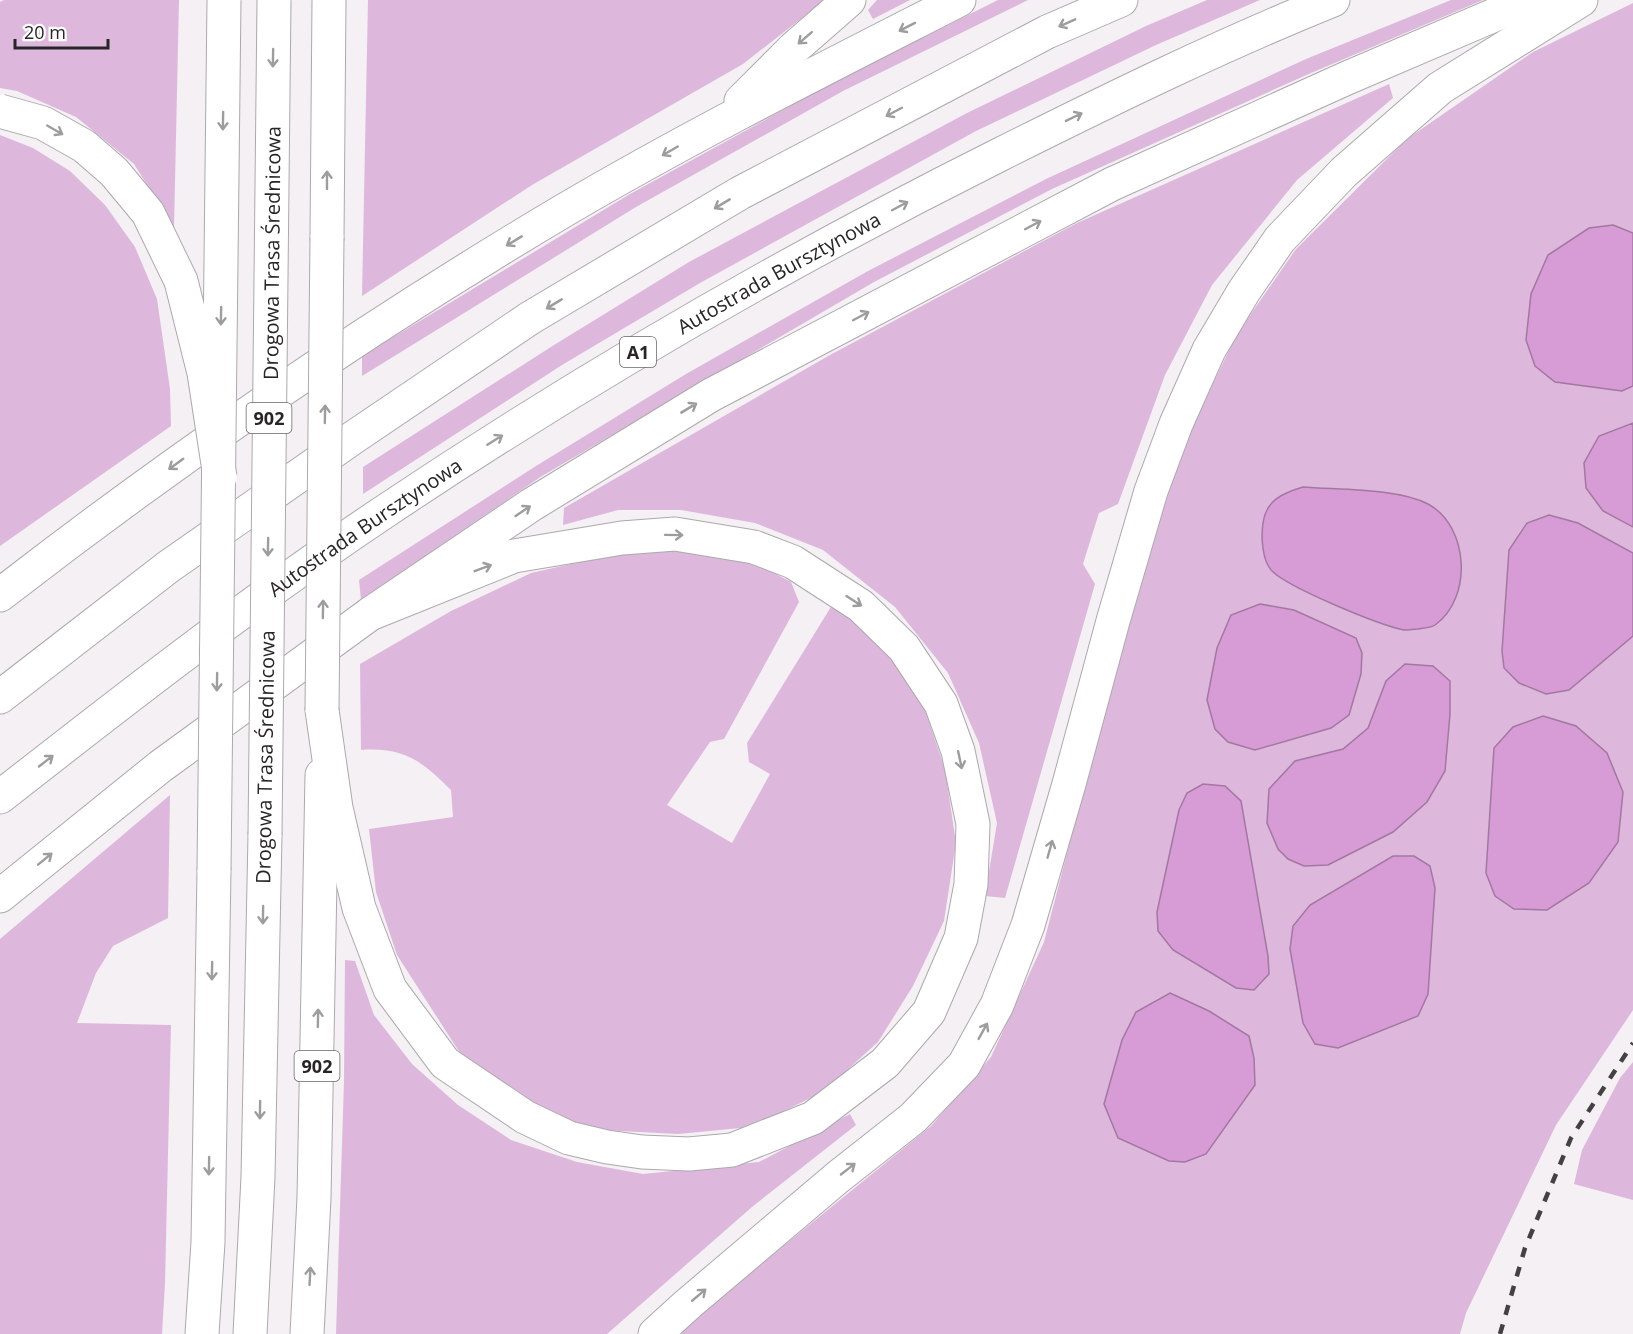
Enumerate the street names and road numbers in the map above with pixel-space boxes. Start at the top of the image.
street label: Drogowa Trasa Średnicowa [256,126,286,380]
street label: Autostrada Bursztynowa [672,205,885,340]
road number: A1 [620,337,656,367]
road number: 902 [246,403,292,433]
street label: Autostrada Bursztynowa [262,451,467,602]
street label: Drogowa Trasa Średnicowa [249,630,281,884]
road number: 902 [294,1051,340,1081]

